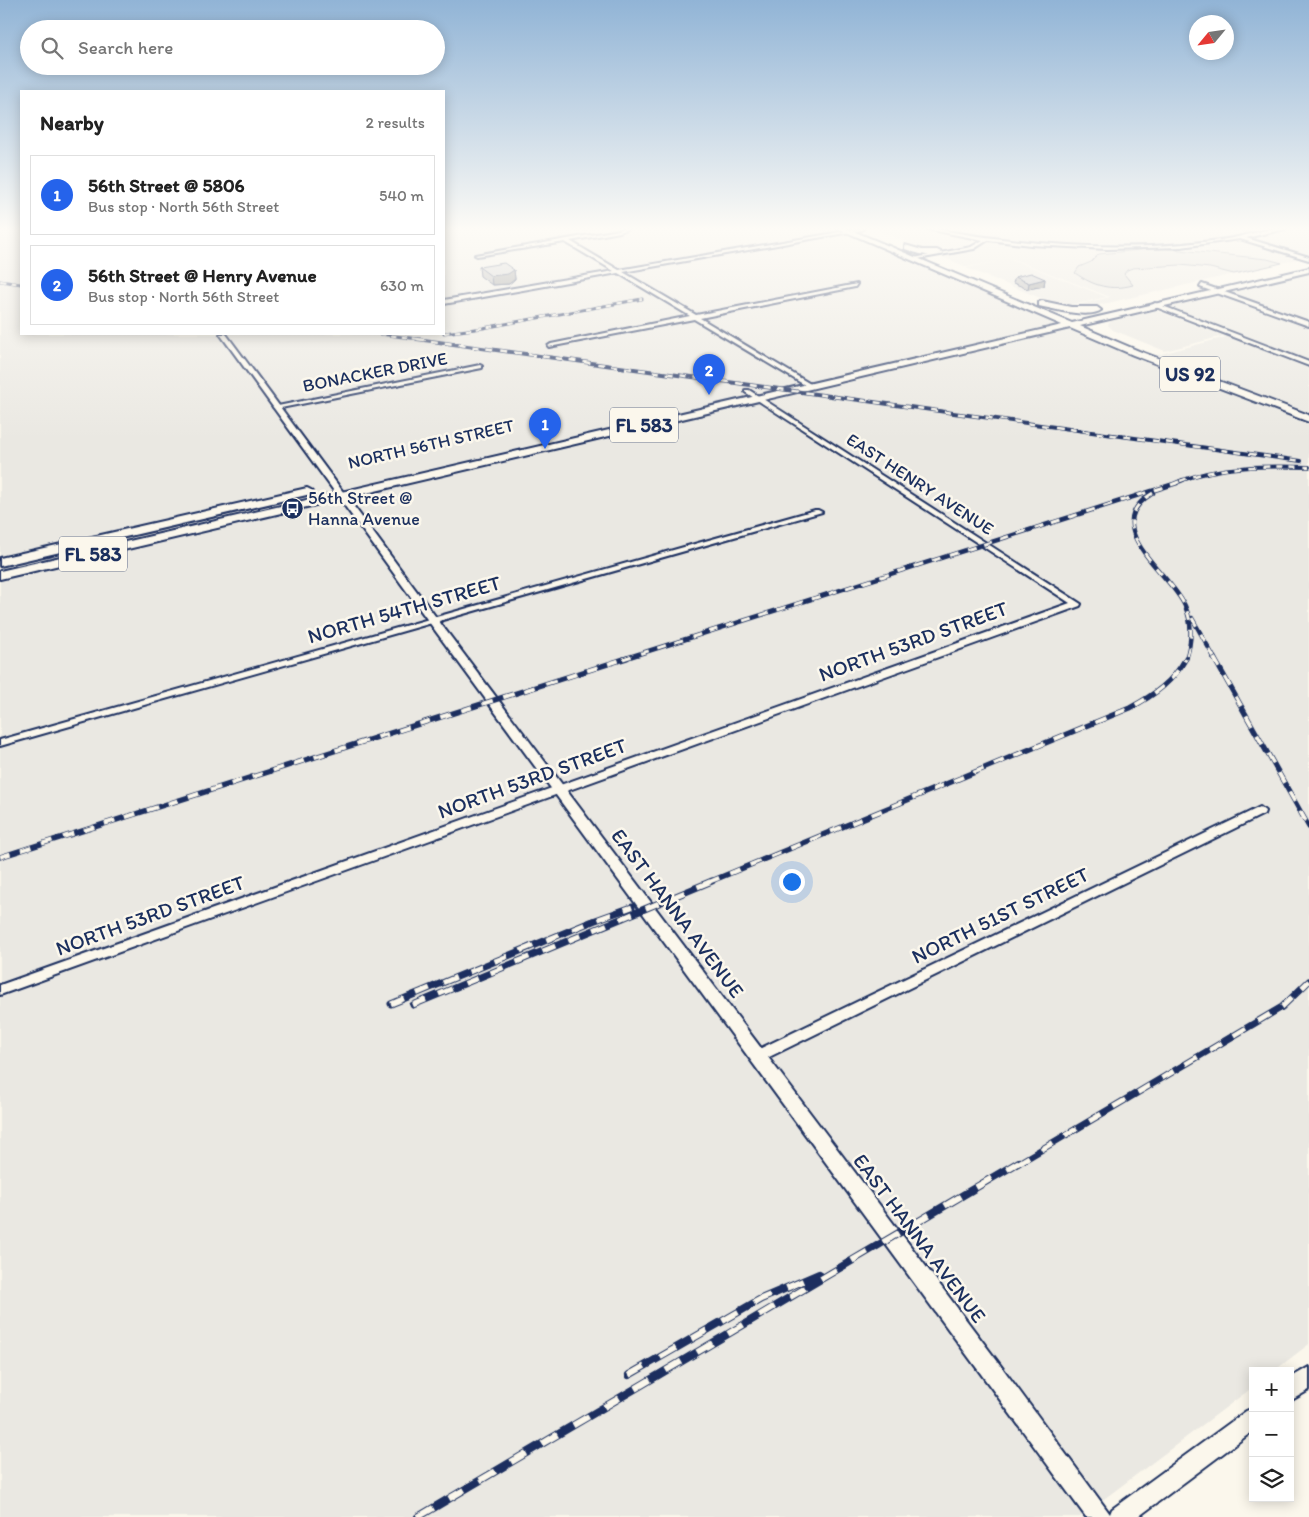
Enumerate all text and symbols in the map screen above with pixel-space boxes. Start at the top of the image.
north arrow [1189,15,1234,60]
search box [20,20,445,75]
icon: search [38,34,66,62]
text: Search here [78,36,173,59]
text: Nearby [40,110,104,135]
text: 2 results [365,113,425,132]
text: 56th Street @ 5806 [88,174,245,197]
text: 1 [53,186,61,205]
text: 540 m [379,186,424,205]
text: Bus stop · North 56th Street [88,197,279,216]
text: 56th Street @ Henry Avenue [88,264,317,287]
text: 2 [53,276,61,295]
text: 630 m [380,276,424,295]
text: Bus stop · North 56th Street [88,287,279,306]
street label: BONACKER DRIVE [301,347,449,397]
pin: 2 [693,354,725,395]
road number: US 92 [1160,356,1220,392]
pin: 1 [529,408,561,449]
road number: FL 583 [610,408,678,442]
street label: NORTH 56TH STREET [346,414,516,474]
street label: EAST HENRY AVENUE [842,428,998,540]
place label: 56th Street @ Hanna Avenue [308,487,420,530]
bus stop icon: 56th Street @ Hanna Avenue [280,496,304,520]
road number: FL 583 [59,536,127,572]
street label: NORTH 54TH STREET [305,569,504,649]
street label: NORTH 53RD STREET [815,595,1011,687]
street label: NORTH 53RD STREET [434,732,630,824]
street label: EAST HANNA AVENUE [606,824,750,1003]
street label: NORTH 51ST STREET [907,861,1093,969]
street label: NORTH 53RD STREET [52,869,248,961]
your location [779,869,805,895]
street label: EAST HANNA AVENUE [848,1149,992,1328]
map controls [1249,1367,1294,1502]
button: + [1249,1367,1294,1412]
button: − [1249,1412,1294,1457]
button: layers [1249,1457,1294,1502]

